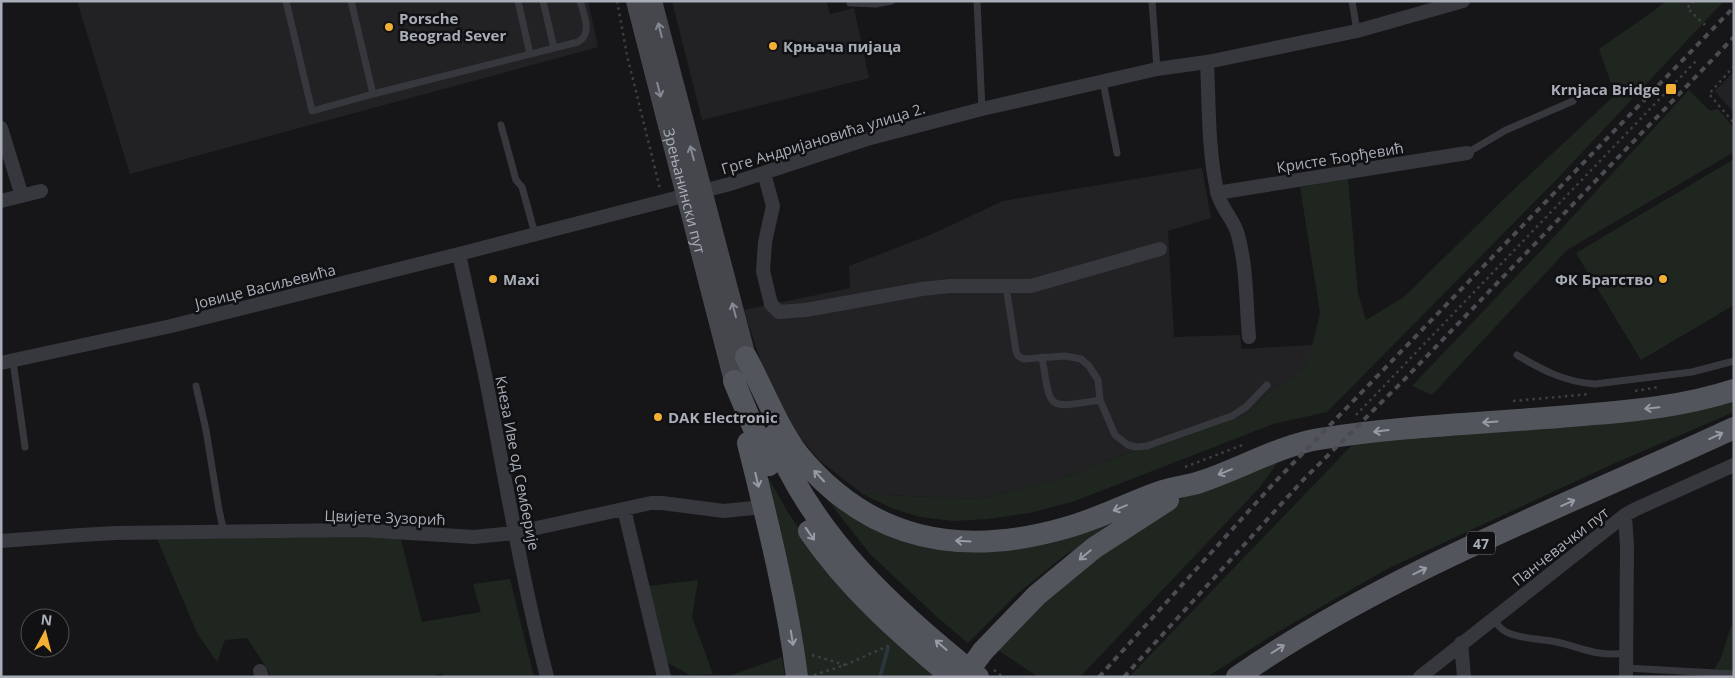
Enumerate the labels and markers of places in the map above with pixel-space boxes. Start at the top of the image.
place label: Porsche Beograd Sever [399,8,506,45]
marker: Porsche Beograd Sever [383,21,395,33]
place label: Крњача пијаца [783,36,901,56]
marker: Крњача пијаца [767,40,779,52]
place label: Krnjaca Bridge [1551,79,1660,99]
marker: Krnjaca Bridge [1664,82,1678,96]
place label: Maxi [503,269,539,289]
place label: ФК Братство [1555,269,1653,289]
marker: Maxi [487,273,499,285]
marker: ФК Братство [1657,273,1669,285]
place label: DAK Electronic [668,407,778,427]
marker: DAK Electronic [652,411,664,423]

